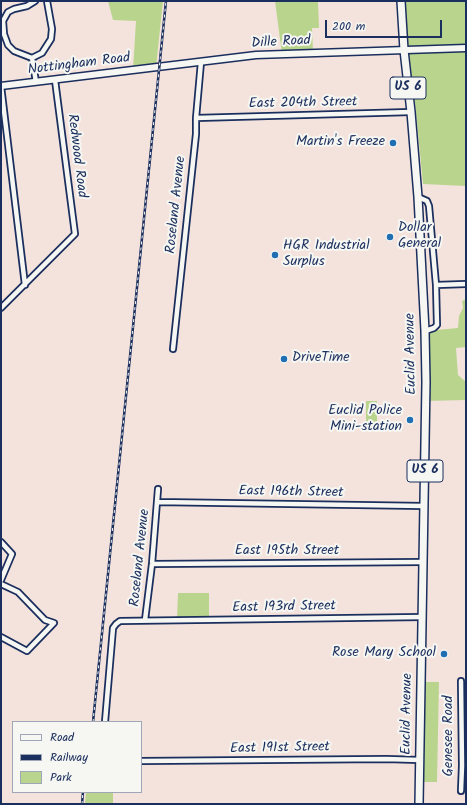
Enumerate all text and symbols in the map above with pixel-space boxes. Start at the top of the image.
scale bar [327,12,444,38]
text: 200 m [332,17,365,36]
street label: Dille Road [251,33,311,53]
street label: Nottingham Road [27,50,131,80]
road number: US 6 [390,77,426,99]
street label: East 204th Street [249,95,357,113]
street label: Redwood Road [63,113,89,199]
place label: Martin's Freeze [296,135,385,151]
marker: Martin's Freeze [388,138,398,148]
street label: Roseland Avenue [164,155,190,255]
place label: Dollar General [398,221,441,254]
marker: Dollar General [385,232,395,242]
place label: HGR Industrial Surplus [283,239,370,272]
marker: HGR Industrial Surplus [270,250,280,260]
street label: Euclid Avenue [403,313,421,395]
place label: DriveTime [292,351,349,367]
marker: DriveTime [279,354,289,364]
place label: Euclid Police Mini-station [328,404,402,436]
marker: Euclid Police Mini-station [405,415,415,425]
road number: US 6 [407,460,443,482]
street label: East 196th Street [238,484,344,502]
street label: Roseland Avenue [128,508,154,608]
street label: East 195th Street [235,544,339,560]
street label: East 193rd Street [232,599,336,617]
place label: Rose Mary School [332,646,436,662]
marker: Rose Mary School [439,649,449,659]
street label: Euclid Avenue [399,673,417,755]
street label: Genesee Road [442,696,458,776]
legend [12,721,142,793]
text: Road [50,728,74,747]
street label: East 191st Street [230,740,330,758]
text: Railway [50,748,88,767]
text: Park [50,768,72,787]

